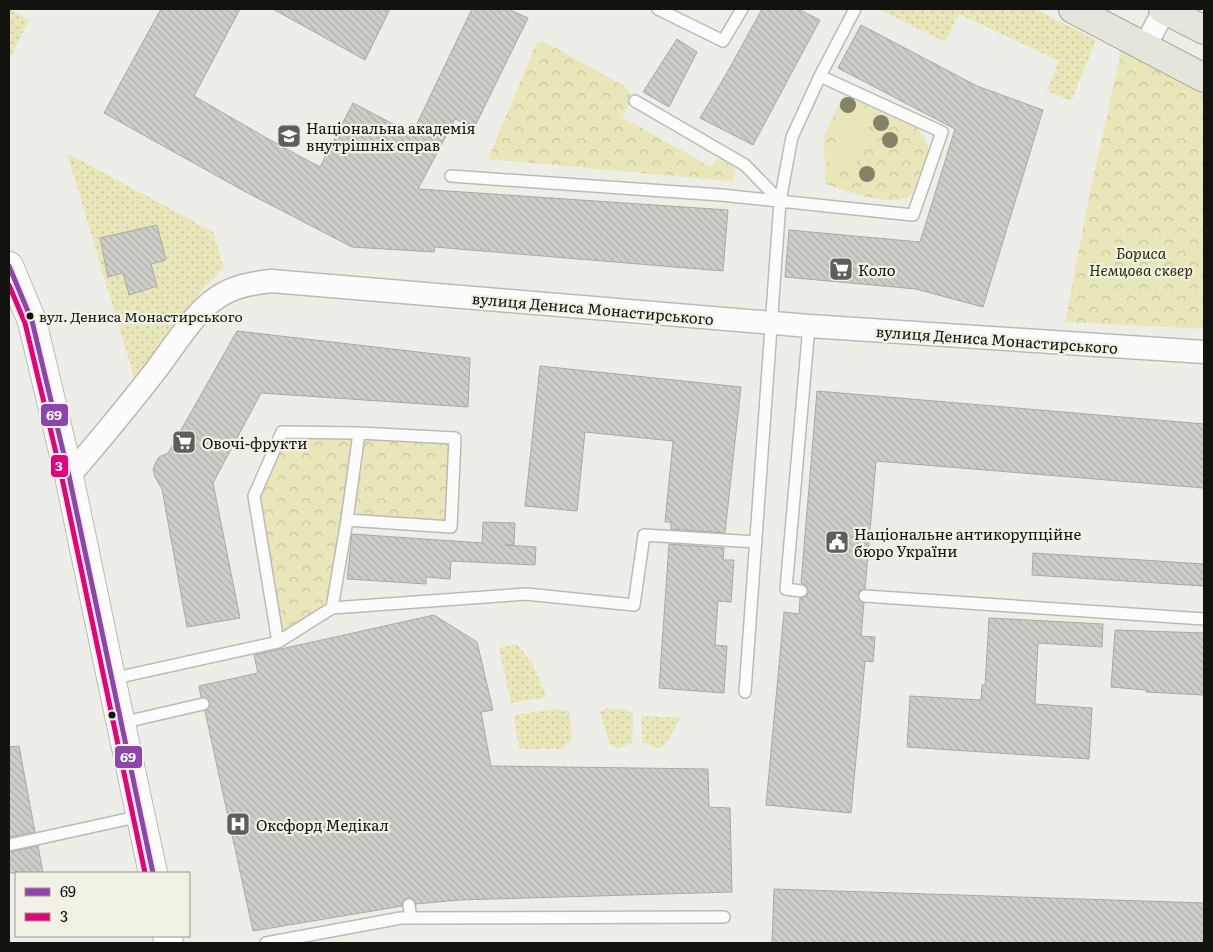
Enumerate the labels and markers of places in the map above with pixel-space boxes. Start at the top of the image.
place label: Національна академія внутрішніх справ [306,116,476,156]
school or university icon: Національна академія внутрішніх справ [276,123,302,149]
supermarket icon: Коло [828,256,854,282]
place label: Коло [858,258,896,281]
place label: вул. Дениса Монастирського [39,306,243,326]
marker: вул. Дениса Монастирського [25,311,35,321]
supermarket icon: Овочі-фрукти [171,429,197,455]
place label: Овочі-фрукти [202,431,307,454]
place label: Національне антикорупційне бюро України [854,522,1082,562]
public building icon: Національне антикорупційне бюро України [824,529,850,555]
unlabelled marker [107,710,117,720]
hospital icon: Оксфорд Медікал [225,811,251,837]
place label: Оксфорд Медікал [256,813,389,836]

